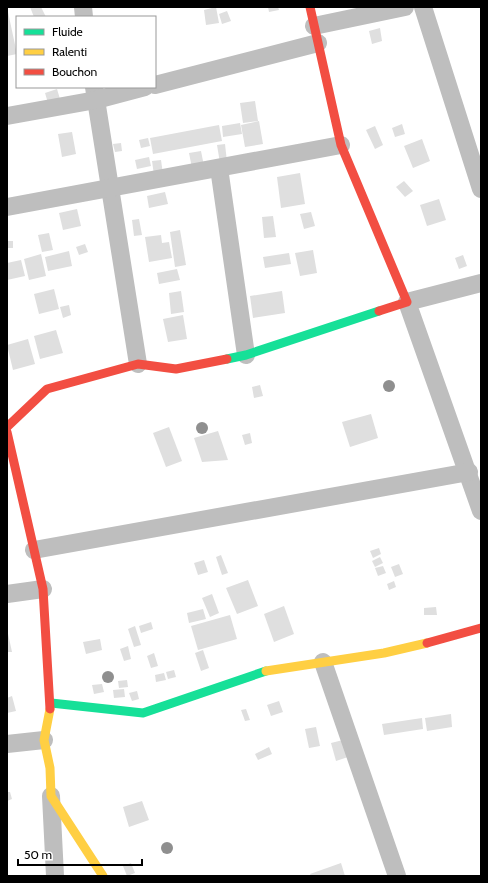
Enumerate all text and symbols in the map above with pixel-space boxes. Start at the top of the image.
legend [16,16,156,88]
text: Fluide [52,24,83,39]
text: Ralenti [52,44,87,59]
text: Bouchon [52,64,98,79]
scale bar [18,841,142,867]
text: 50 m [24,847,52,862]

